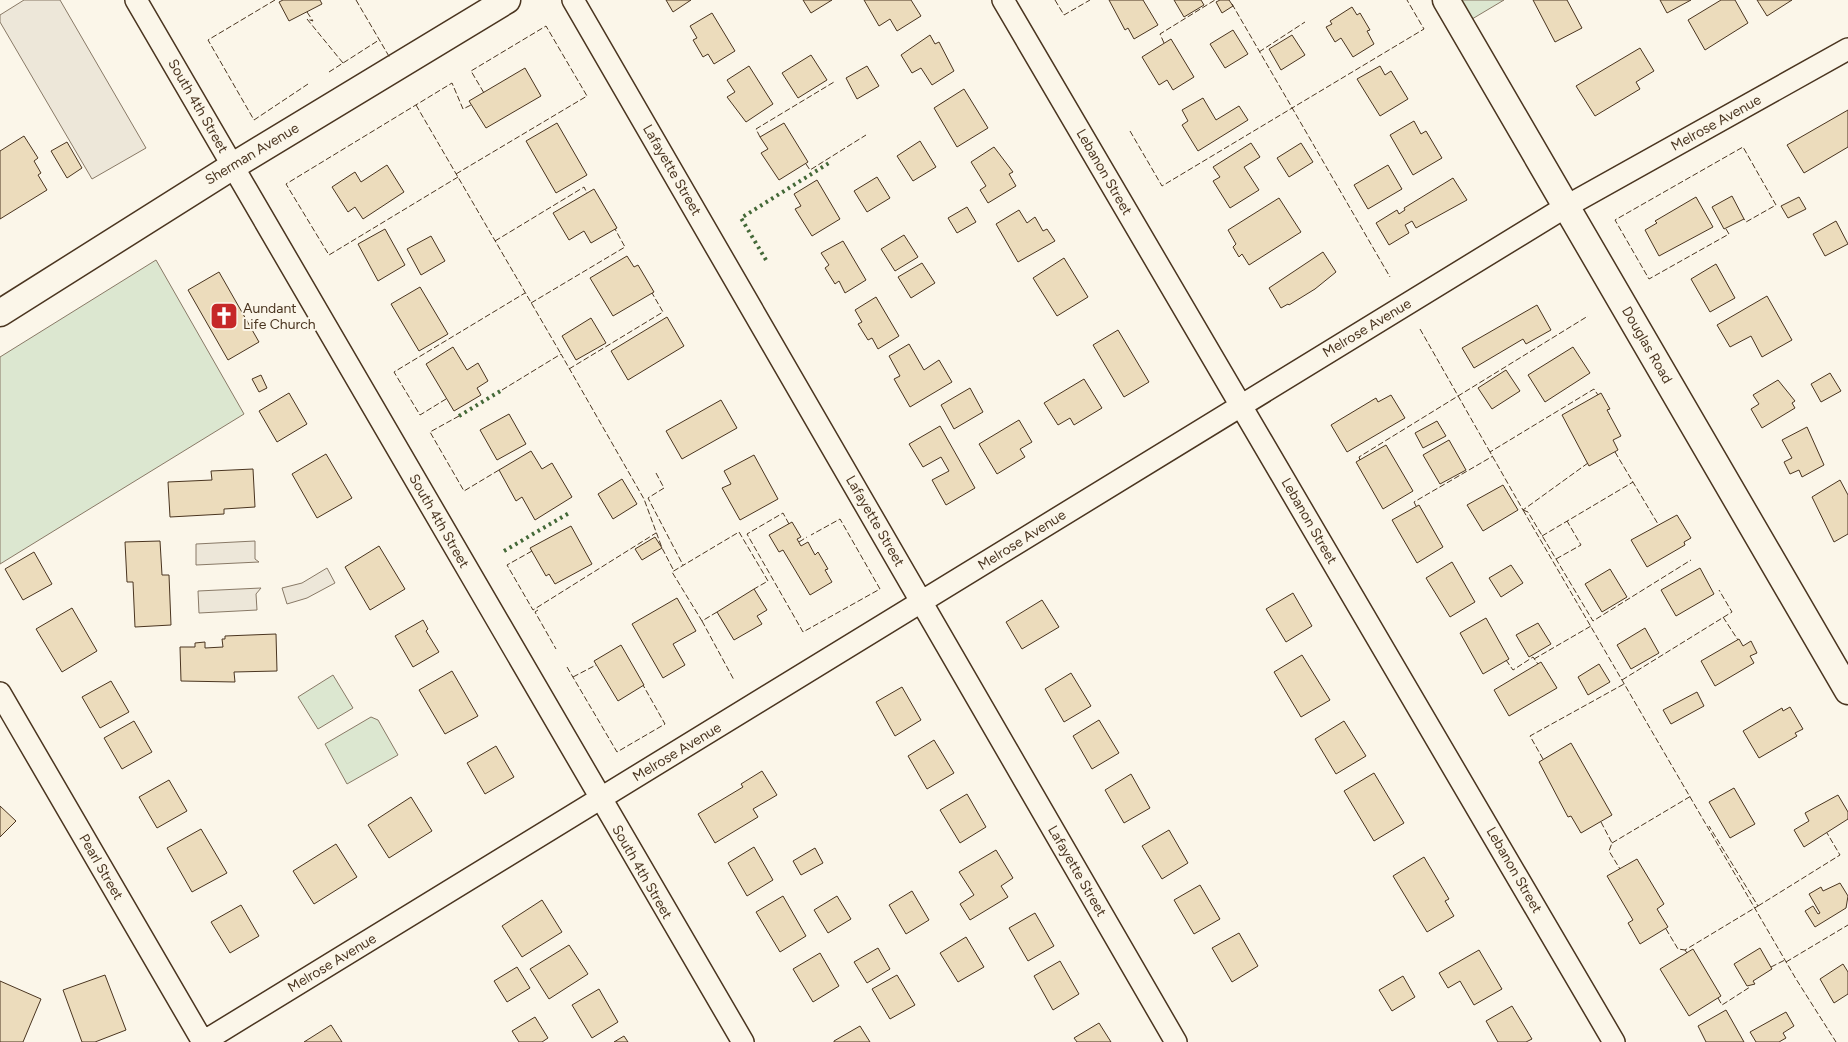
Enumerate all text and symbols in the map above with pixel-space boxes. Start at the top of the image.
street label: South 4th Street [164,56,232,156]
street label: Melrose Avenue [1668,91,1764,155]
street label: Sherman Avenue [202,119,302,189]
street label: Lafayette Street [639,121,705,219]
street label: Lebanon Street [1072,126,1136,218]
street label: Melrose Avenue [1320,295,1415,361]
place label: Aundant Life Church [243,300,316,333]
church icon: Aundant Life Church [209,301,239,331]
street label: Douglas Road [1618,303,1676,387]
street label: South 4th Street [405,471,473,571]
street label: Lafayette Street [842,472,908,570]
street label: Lebanon Street [1277,475,1341,567]
street label: Melrose Avenue [975,506,1069,574]
street label: Melrose Avenue [630,719,725,785]
street label: South 4th Street [608,822,676,922]
street label: Lafayette Street [1044,822,1110,920]
street label: Lebanon Street [1482,824,1546,916]
street label: Pearl Street [75,831,127,903]
street label: Melrose Avenue [285,930,380,996]

